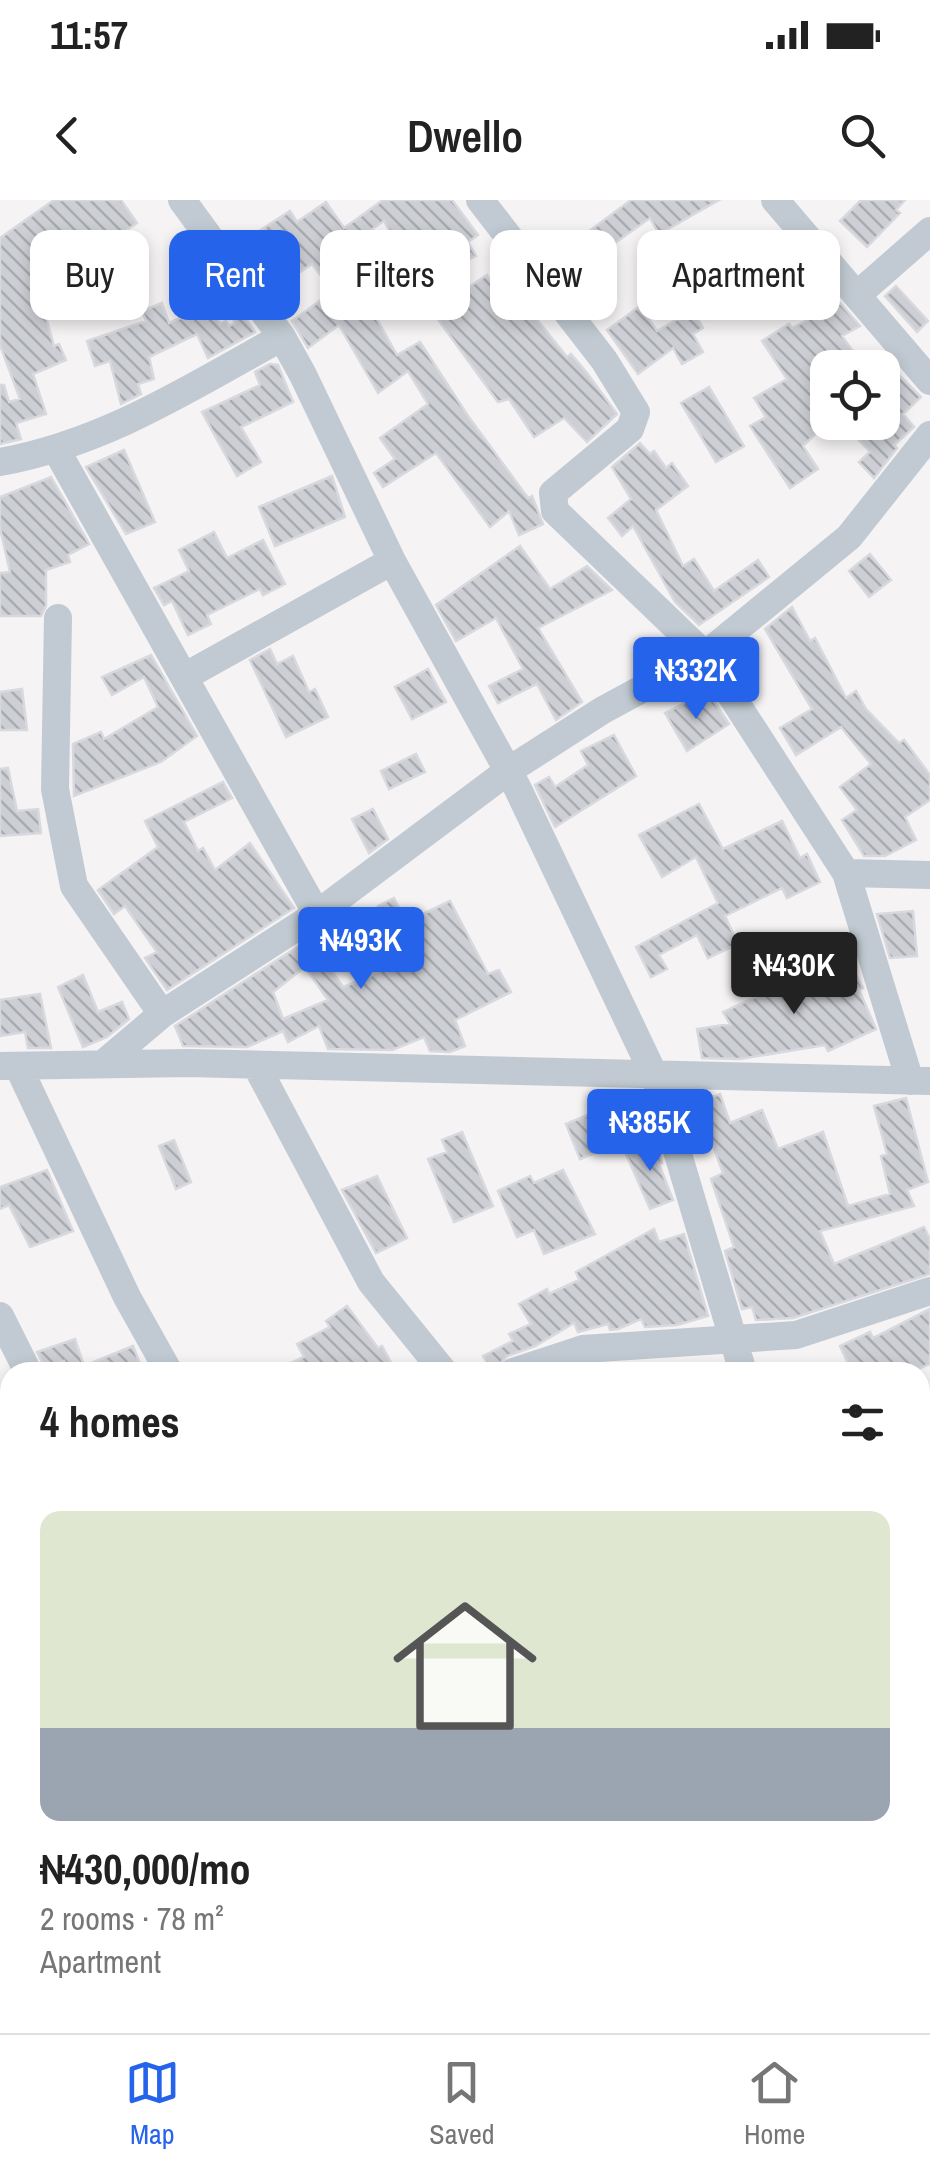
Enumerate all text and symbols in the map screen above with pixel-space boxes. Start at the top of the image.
text: 11:57 [50,10,128,61]
text: Dwello [407,105,523,166]
icon: back [40,108,95,163]
icon: search [835,108,890,163]
chip: Buy [30,230,149,320]
chip: Rent [169,230,300,320]
chip: Filters [320,230,470,320]
chip: New [490,230,617,320]
chip: Apartment [637,230,840,320]
map controls [810,350,900,440]
button: locate [810,350,900,440]
pin: ₦332K [626,637,766,722]
text: ₦332K [655,648,737,691]
pin: ₦493K [291,907,431,992]
text: ₦493K [320,918,402,961]
pin: ₦430K [724,932,864,1017]
text: ₦430K [753,943,835,986]
pin: ₦385K [580,1089,720,1174]
text: ₦385K [609,1100,691,1143]
text: 4 homes [40,1394,180,1450]
icon: filters [835,1395,890,1450]
icon: home [375,1576,555,1756]
text: ₦430,000/mo [40,1841,251,1897]
text: 2 rooms · 78 m² [40,1897,224,1940]
text: Apartment [40,1940,161,1983]
tab: Map [125,2055,180,2153]
tab: Saved [429,2055,494,2153]
tab: Home [744,2055,805,2153]

